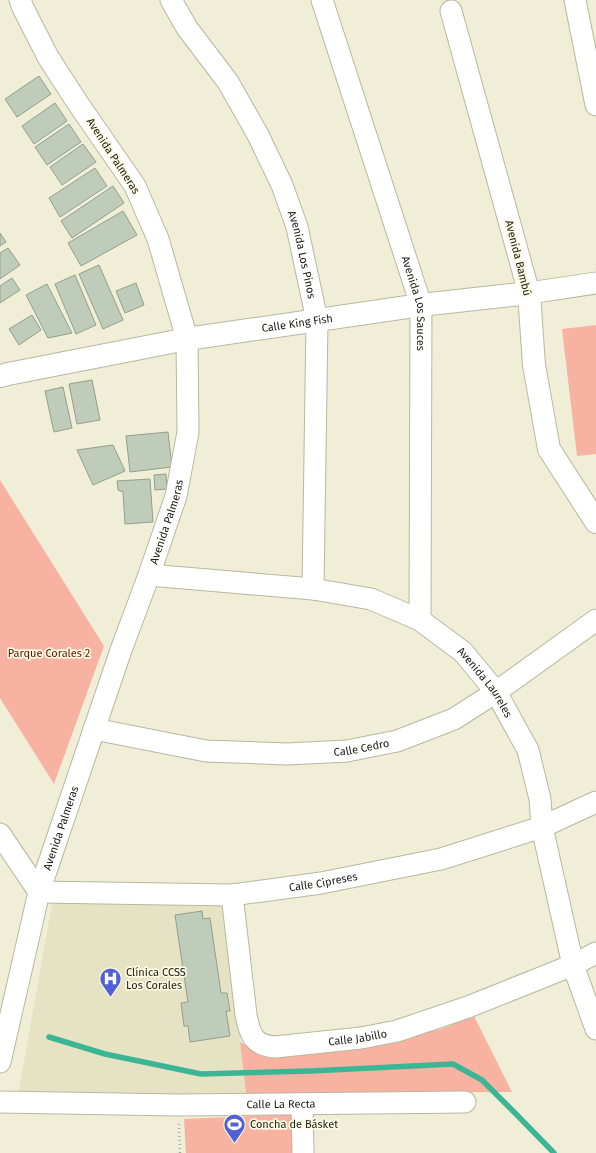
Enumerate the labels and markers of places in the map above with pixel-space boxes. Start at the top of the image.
hospital icon: Clínica CCSS Los Corales [98,965,124,998]
place label: Clínica CCSS Los Corales [126,966,186,992]
sports icon: Concha de Básket [221,1111,247,1144]
place label: Concha de Básket [250,1118,338,1131]

